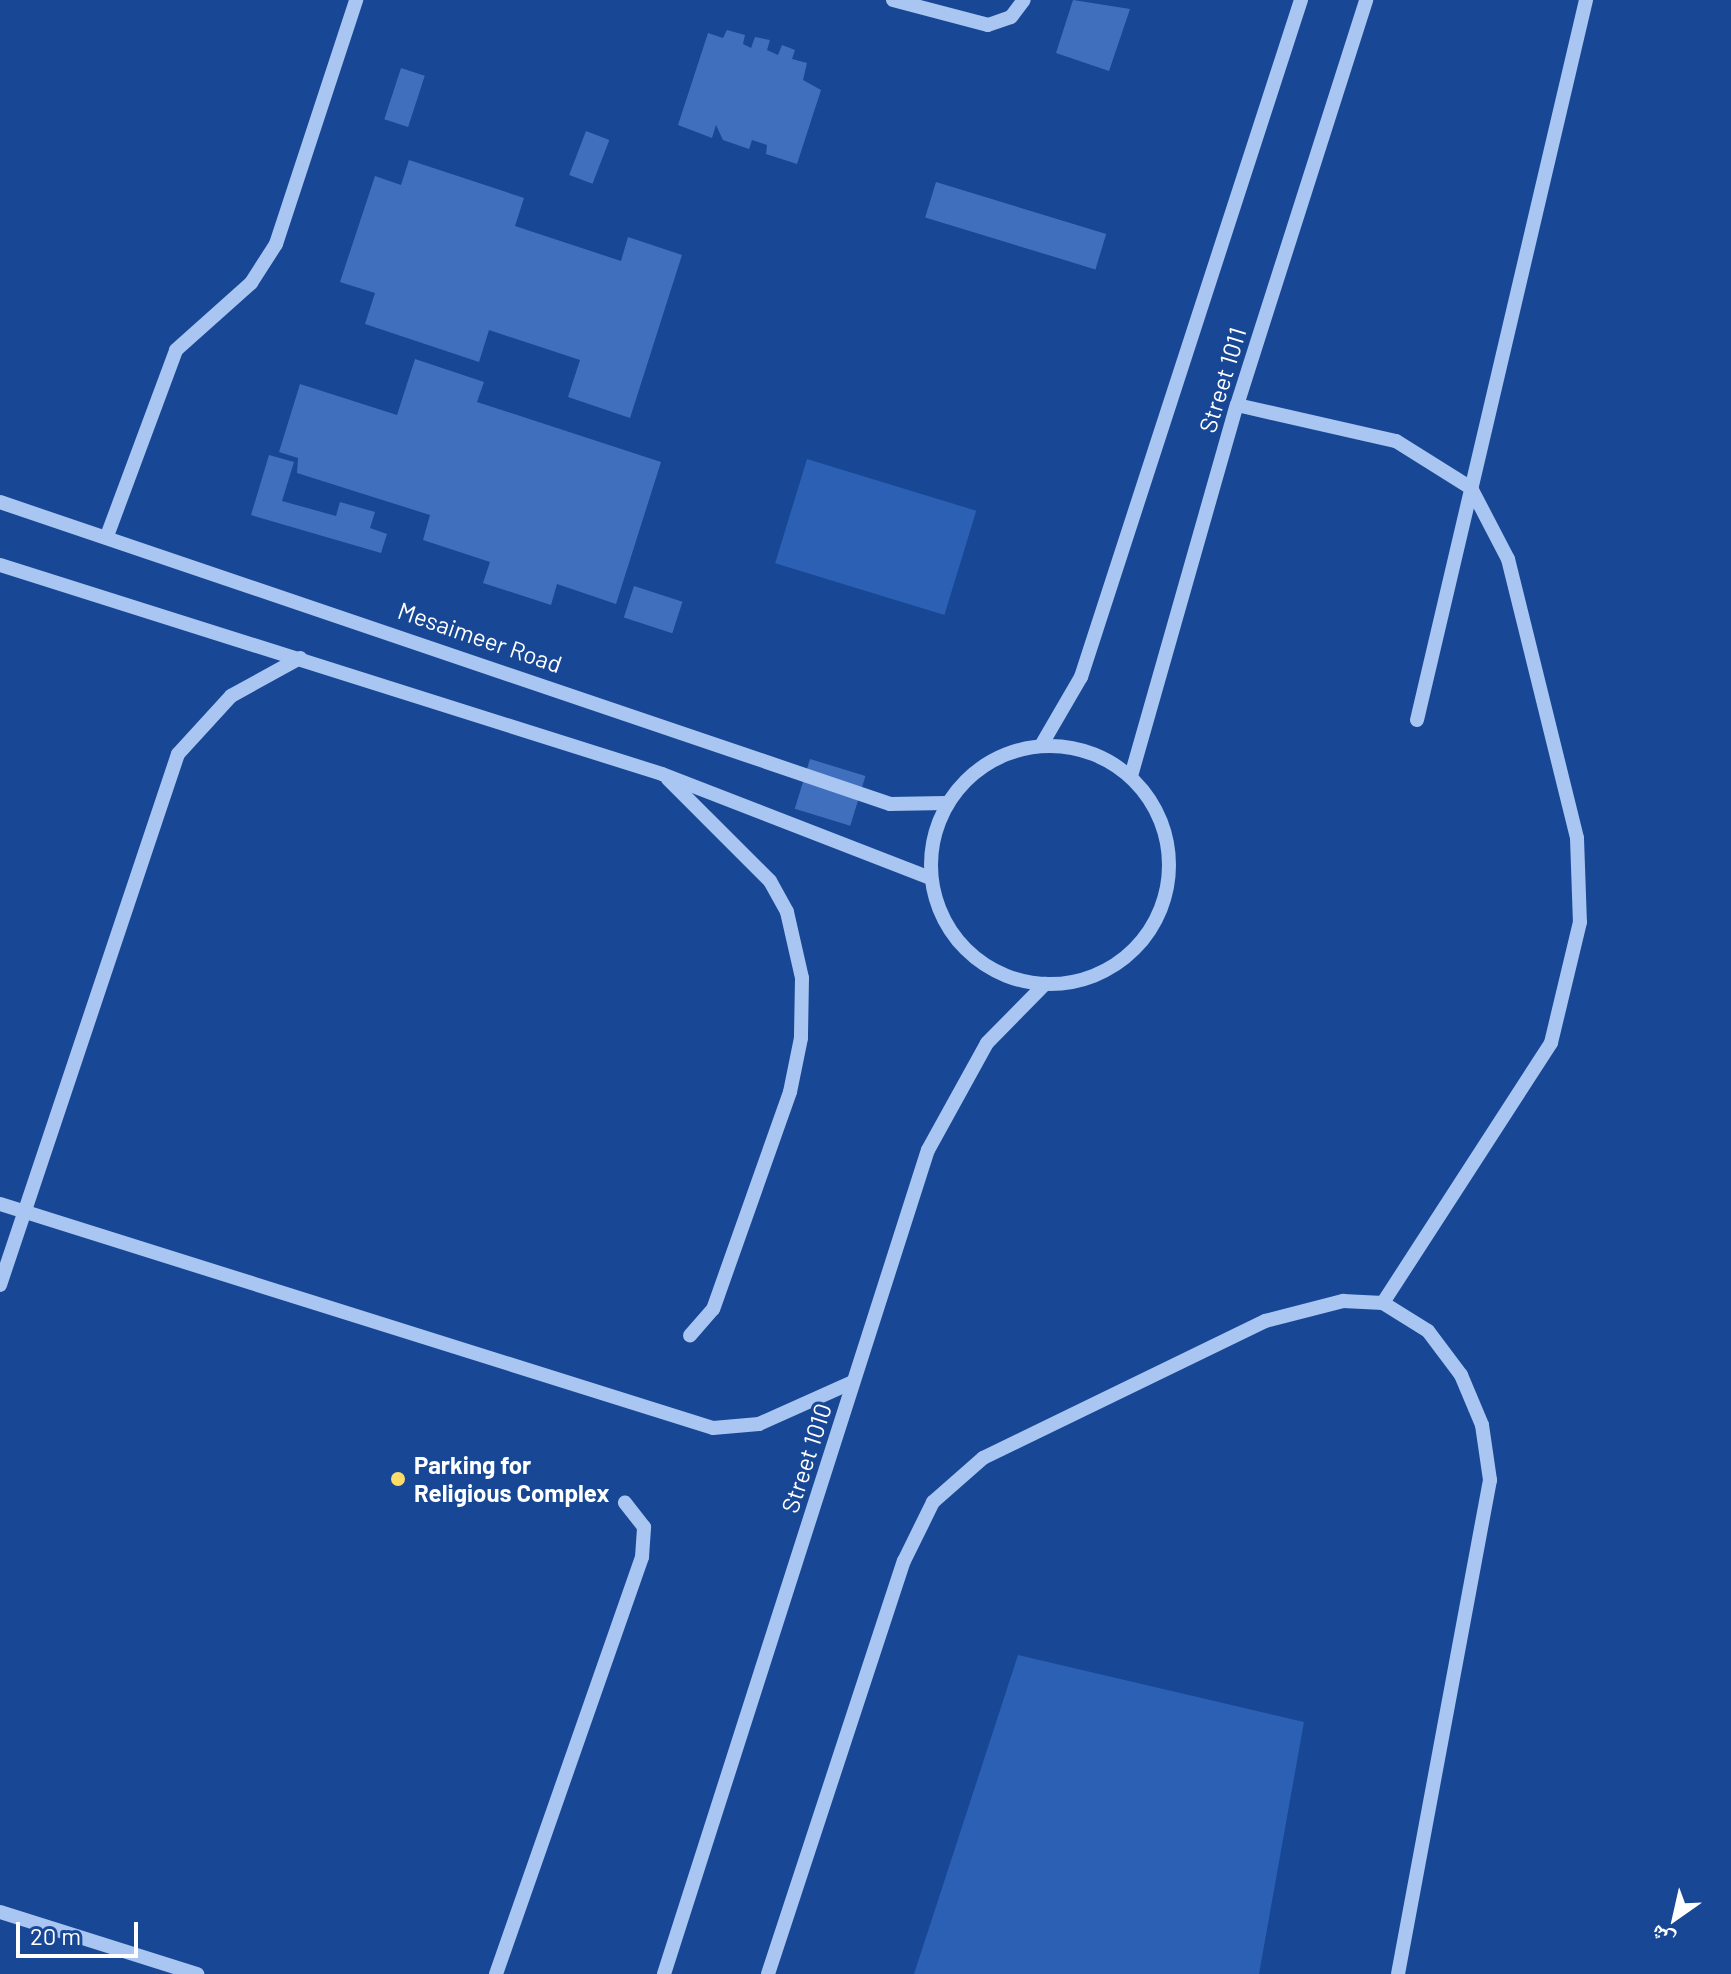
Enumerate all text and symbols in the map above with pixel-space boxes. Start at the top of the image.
street label: Street 1011 [1192,324,1252,436]
street label: Mesaimeer Road [394,595,566,679]
street label: Street 1010 [775,1400,837,1516]
place label: Parking for Religious Complex [414,1451,609,1507]
marker: Parking for Religious Complex [389,1470,407,1488]
north arrow [1635,1878,1715,1958]
scale bar [20,1906,142,1956]
text: 20 m [30,1921,81,1950]
text: ش [1645,1921,1679,1955]

